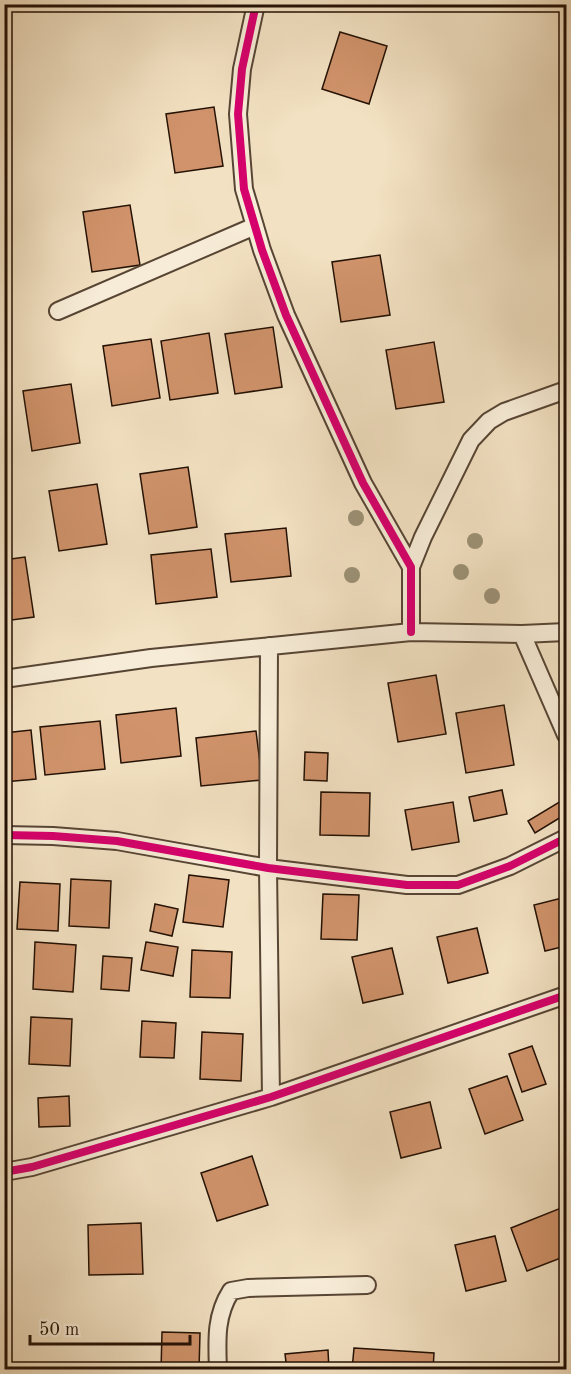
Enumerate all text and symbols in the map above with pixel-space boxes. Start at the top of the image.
scale bar [30,1308,190,1346]
text: 50 m [39,1321,79,1339]

